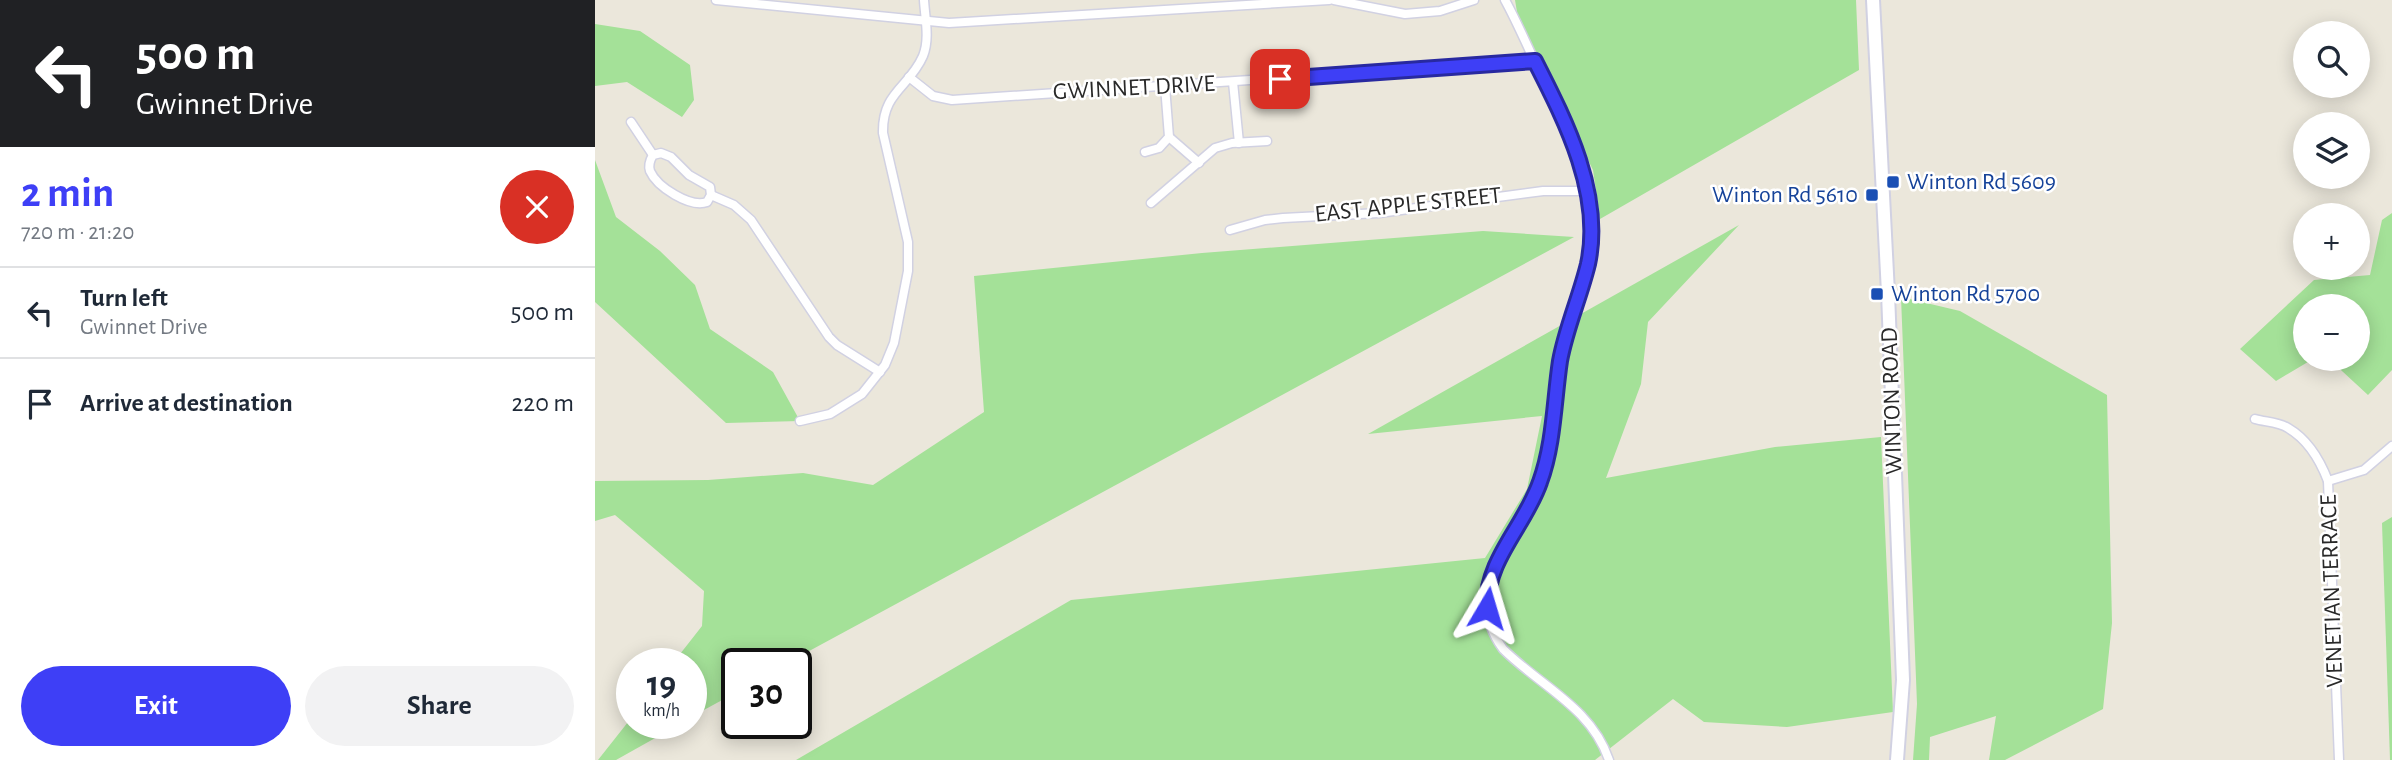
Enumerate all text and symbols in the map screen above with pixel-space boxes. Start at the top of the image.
map controls [2293,21,2370,371]
button: search [2293,21,2370,98]
icon: left [21,28,112,119]
text: 500 m [136,30,255,79]
pin [1250,49,1310,109]
icon: arrive [1261,60,1299,98]
street label: GWINNET DRIVE [1052,72,1216,104]
text: Gwinnet Drive [136,88,313,120]
button: layers [2293,112,2370,189]
button: close [500,170,574,244]
place label: Winton Rd 5609 [1907,170,2056,194]
text: 2 min [21,172,114,214]
marker: Winton Rd 5609 [1885,174,1901,190]
street label: EAST APPLE STREET [1314,183,1503,227]
place label: Winton Rd 5610 [1712,183,1858,207]
marker: Winton Rd 5610 [1864,187,1880,203]
button: + [2293,203,2370,280]
text: 720 m · 21:20 [21,221,135,244]
place label: Winton Rd 5700 [1891,282,2040,306]
text: Turn left [80,285,168,311]
marker: Winton Rd 5700 [1869,286,1885,302]
icon: left [21,294,59,332]
button: − [2293,294,2370,371]
text: 500 m [511,299,574,325]
text: Gwinnet Drive [80,316,208,339]
street label: WINTON ROAD [1877,327,1907,475]
icon: arrive [21,385,59,423]
text: Arrive at destination [80,390,293,416]
text: 220 m [512,390,574,416]
street label: VENETIAN TERRACE [2317,494,2347,688]
position arrow [1450,571,1524,645]
speed limit sign: 30 [721,648,812,739]
button: Exit [21,666,291,746]
button: Share [305,666,574,746]
text: 19 [647,667,676,702]
text: km/h [643,702,680,720]

